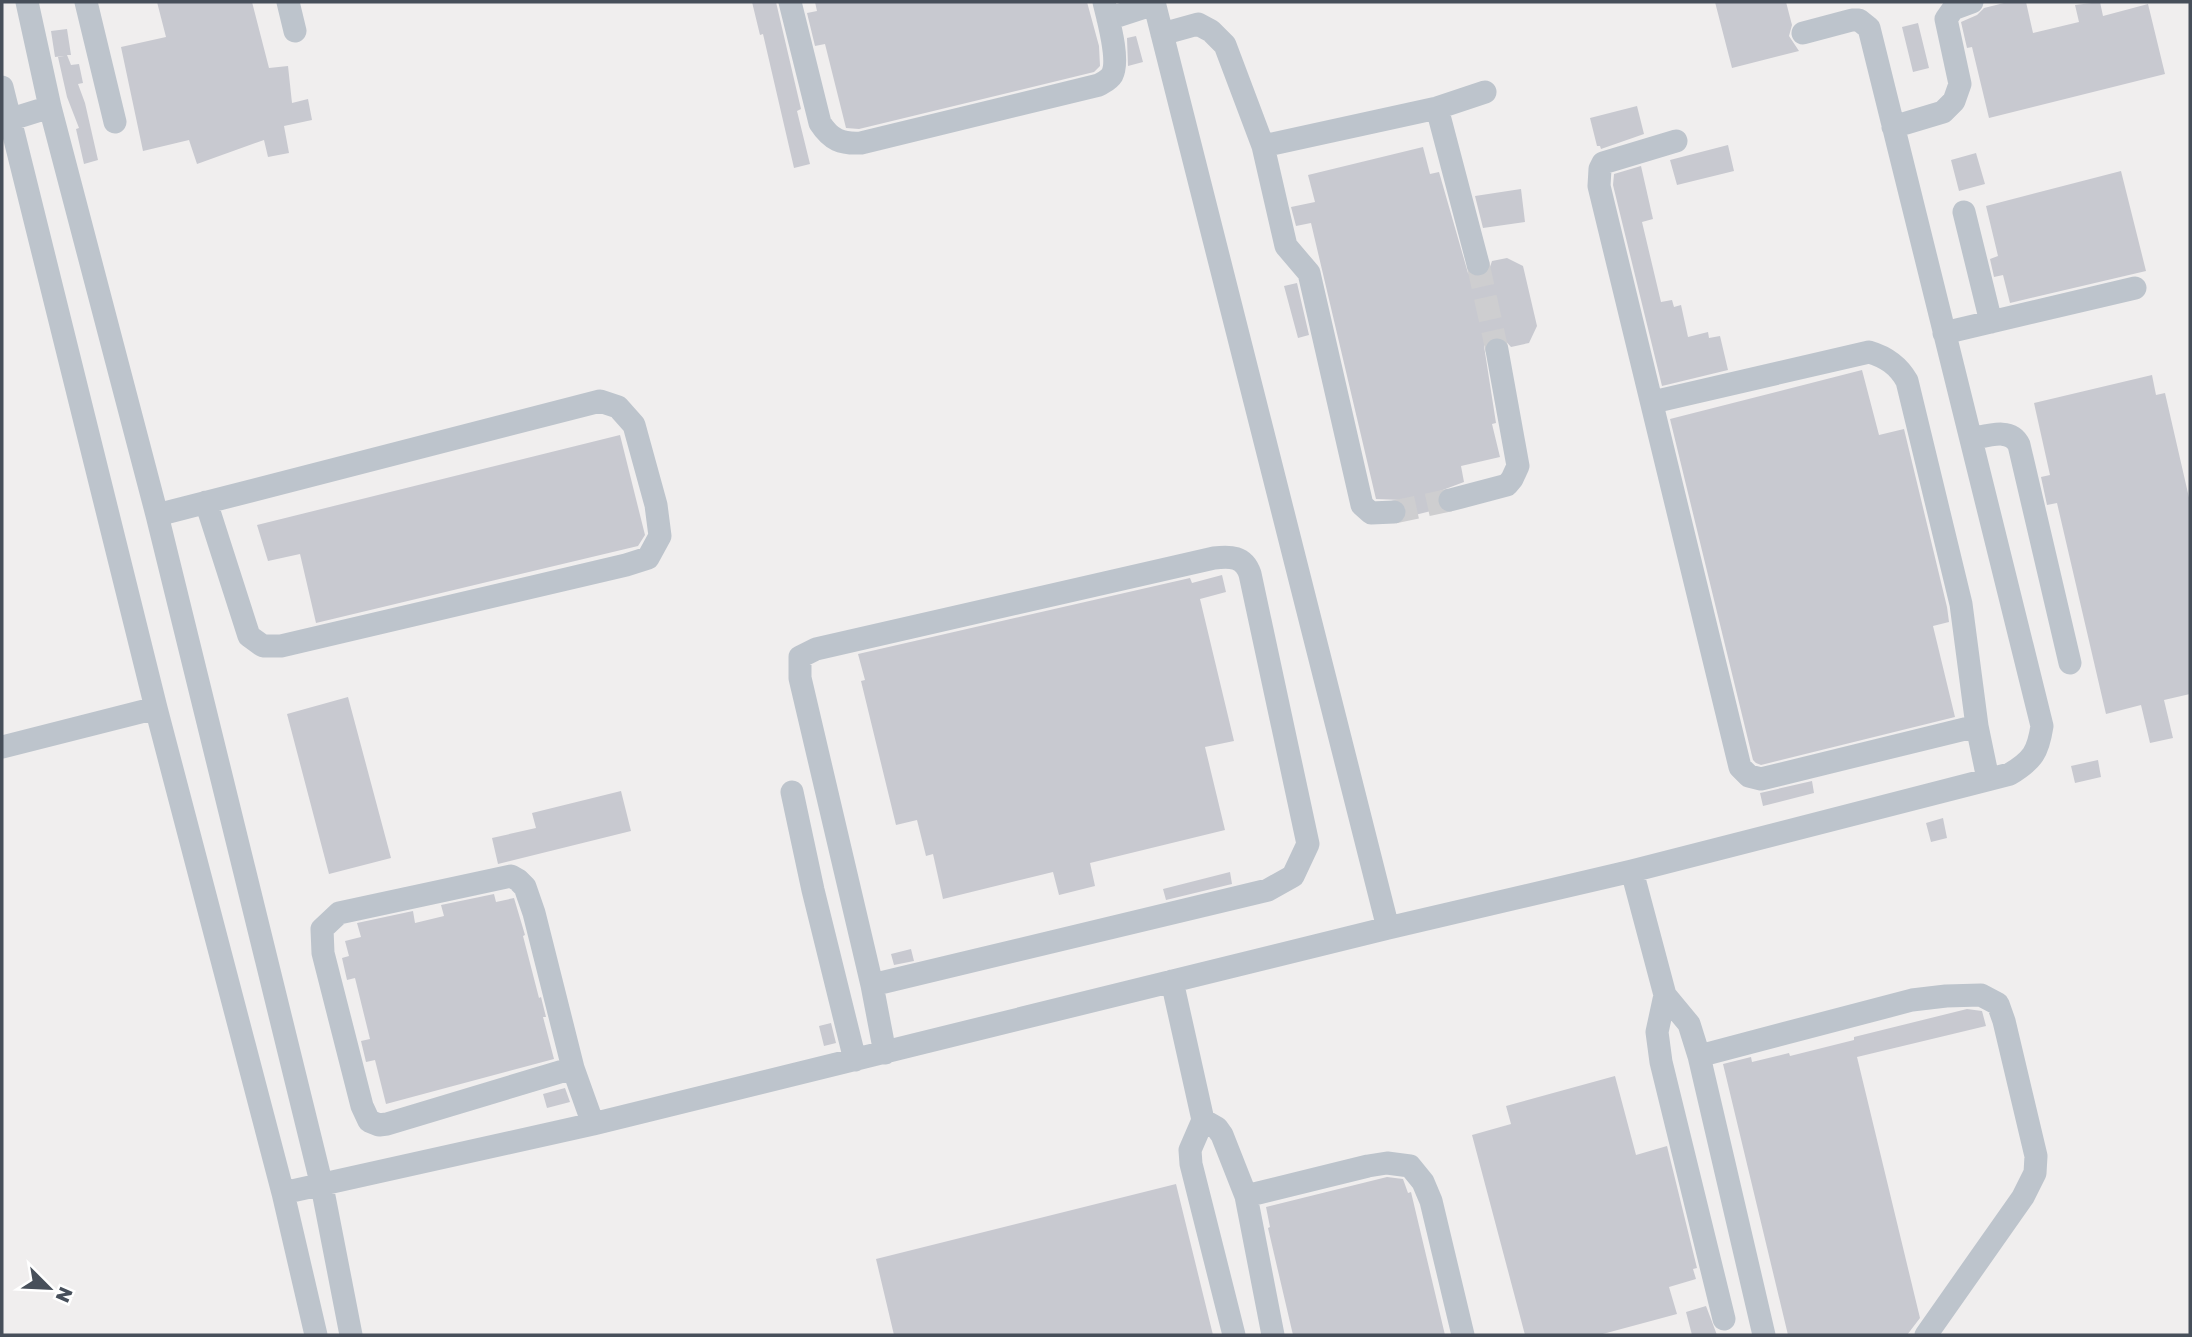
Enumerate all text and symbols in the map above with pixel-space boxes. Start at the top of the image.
north arrow [14,1253,84,1323]
text: N [52,1284,78,1306]

